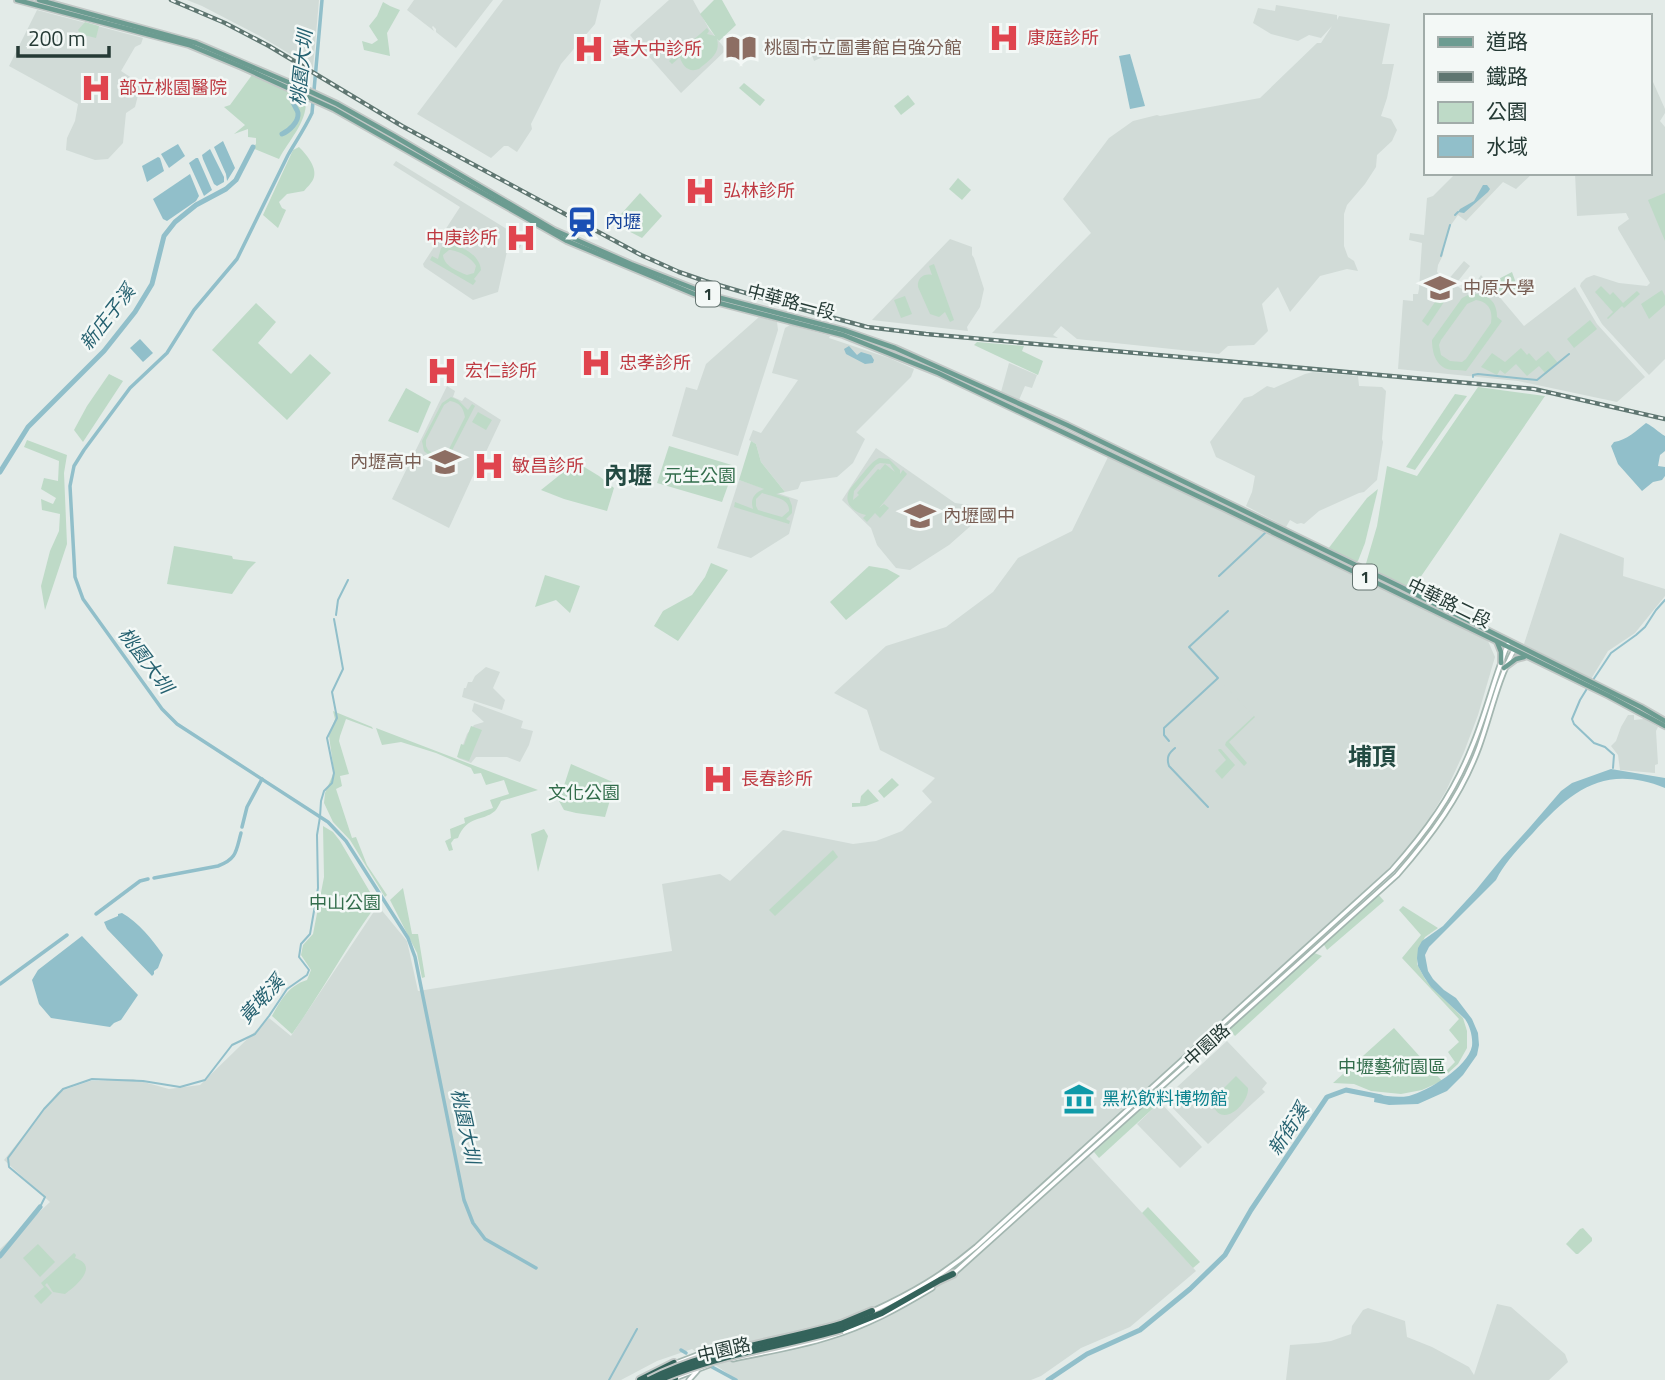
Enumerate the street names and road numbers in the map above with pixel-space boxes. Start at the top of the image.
street label: 中華路一段 [744,277,838,326]
road number: 1 [696,282,720,306]
road number: 1 [1353,564,1377,590]
street label: 中華路二段 [1403,571,1496,634]
street label: 中園路 [1178,1017,1236,1073]
street label: 中園路 [695,1330,753,1369]

